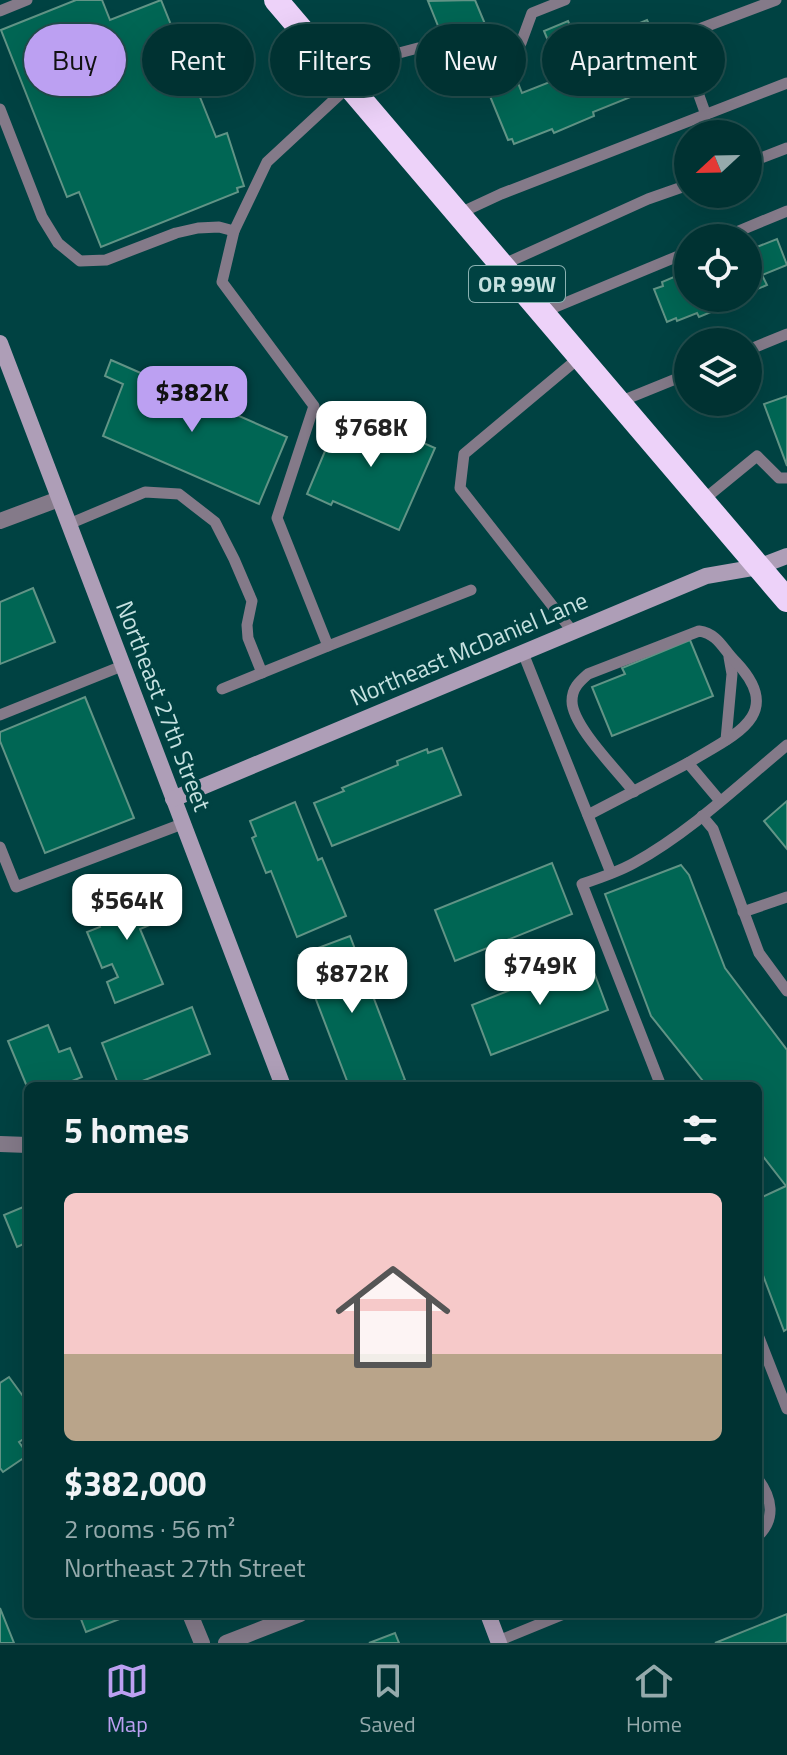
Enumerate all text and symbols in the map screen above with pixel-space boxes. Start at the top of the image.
chip: Buy [24,24,126,96]
chip: Rent [142,24,254,96]
chip: Filters [270,24,400,96]
chip: New [416,24,526,96]
chip: Apartment [542,24,725,96]
north arrow [674,120,762,208]
map controls [674,120,762,416]
button: locate [674,224,762,312]
road number: OR 99W [469,266,565,302]
button: layers [674,328,762,416]
pin: $382K [136,366,248,434]
text: $382K [155,372,229,411]
pin: $768K [315,401,427,469]
text: $768K [334,407,408,446]
street label: Northeast McDaniel Lane [344,582,593,714]
street label: Northeast 27th Street [107,595,221,817]
pin: $564K [71,874,183,942]
text: $564K [90,880,164,919]
pin: $749K [484,939,596,1007]
text: $749K [503,945,577,984]
pin: $872K [296,947,408,1015]
text: $872K [315,953,389,992]
text: 5 homes [64,1104,189,1156]
icon: filters [678,1108,722,1152]
icon: home [321,1245,465,1389]
text: $382,000 [64,1457,206,1509]
text: 2 rooms · 56 m² [64,1509,235,1548]
text: Northeast 27th Street [64,1548,305,1587]
tab: Map [105,1659,149,1741]
tab: Saved [360,1659,416,1741]
tab: Home [626,1659,682,1741]

